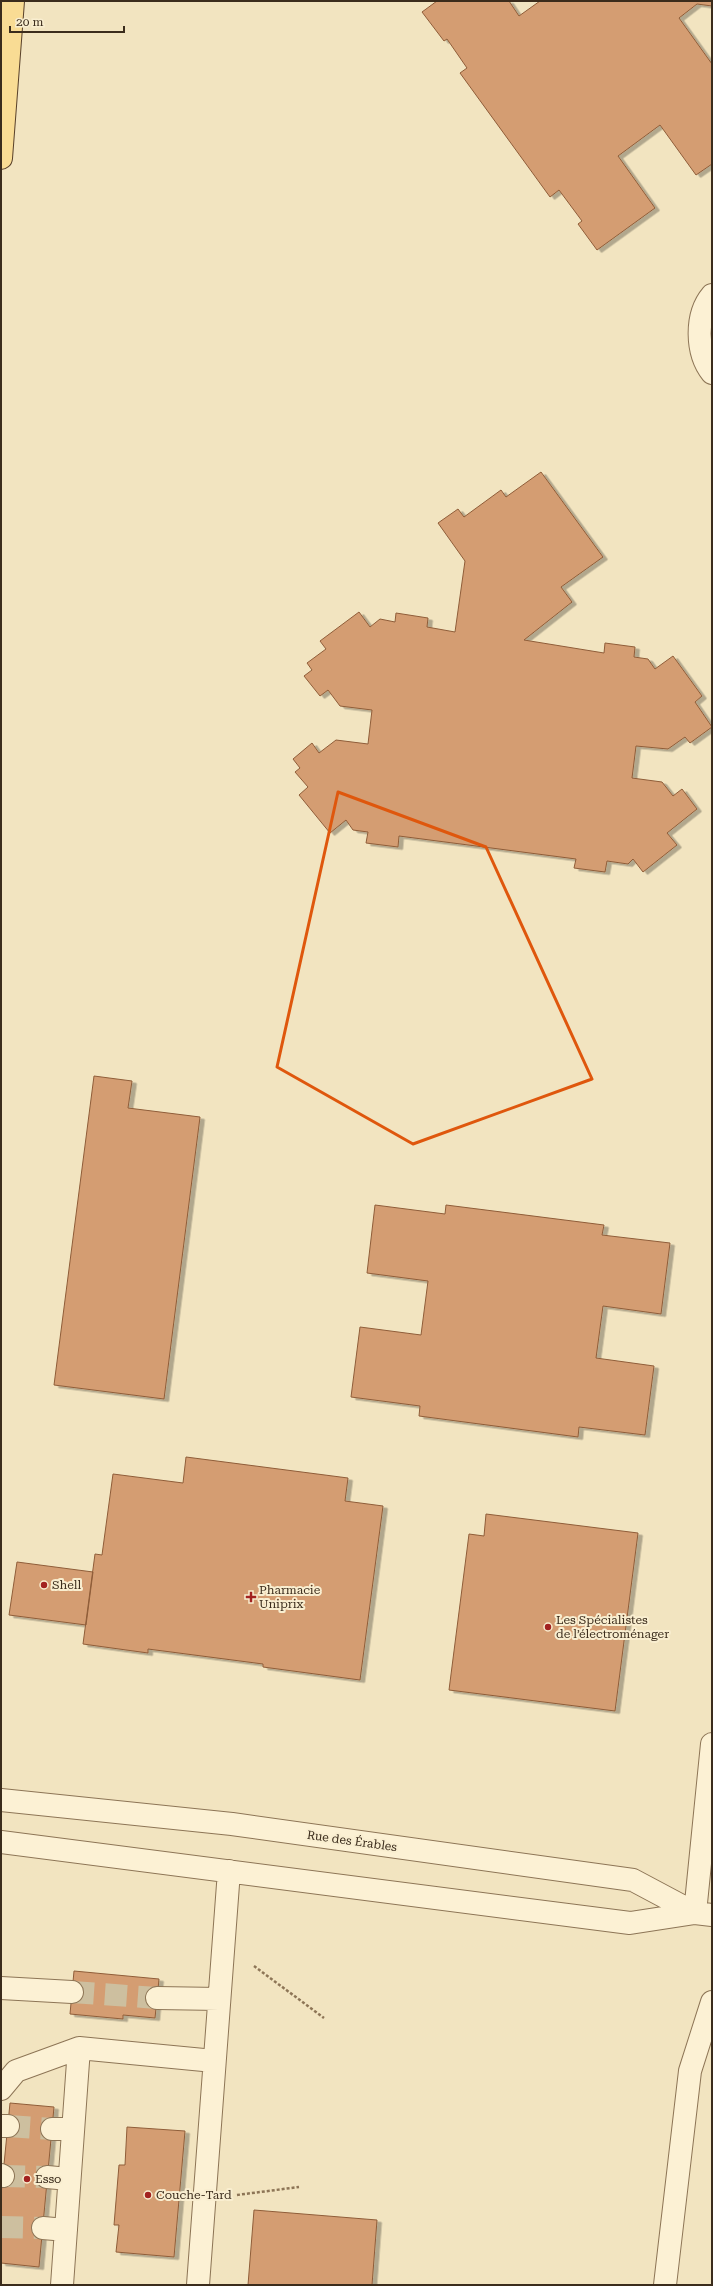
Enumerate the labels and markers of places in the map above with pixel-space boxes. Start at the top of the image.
place label: Shell [52,1578,81,1592]
marker: Shell [39,1580,49,1590]
place label: Pharmacie Uniprix [259,1583,321,1611]
marker: Pharmacie Uniprix [246,1592,256,1602]
place label: Les Spécialistes de l’électroménager [556,1613,669,1641]
marker: Les Spécialistes de l’électroménager [543,1622,553,1632]
place label: Esso [35,2172,61,2186]
marker: Esso [22,2174,32,2184]
place label: Couche-Tard [156,2188,232,2202]
marker: Couche-Tard [143,2190,153,2200]

